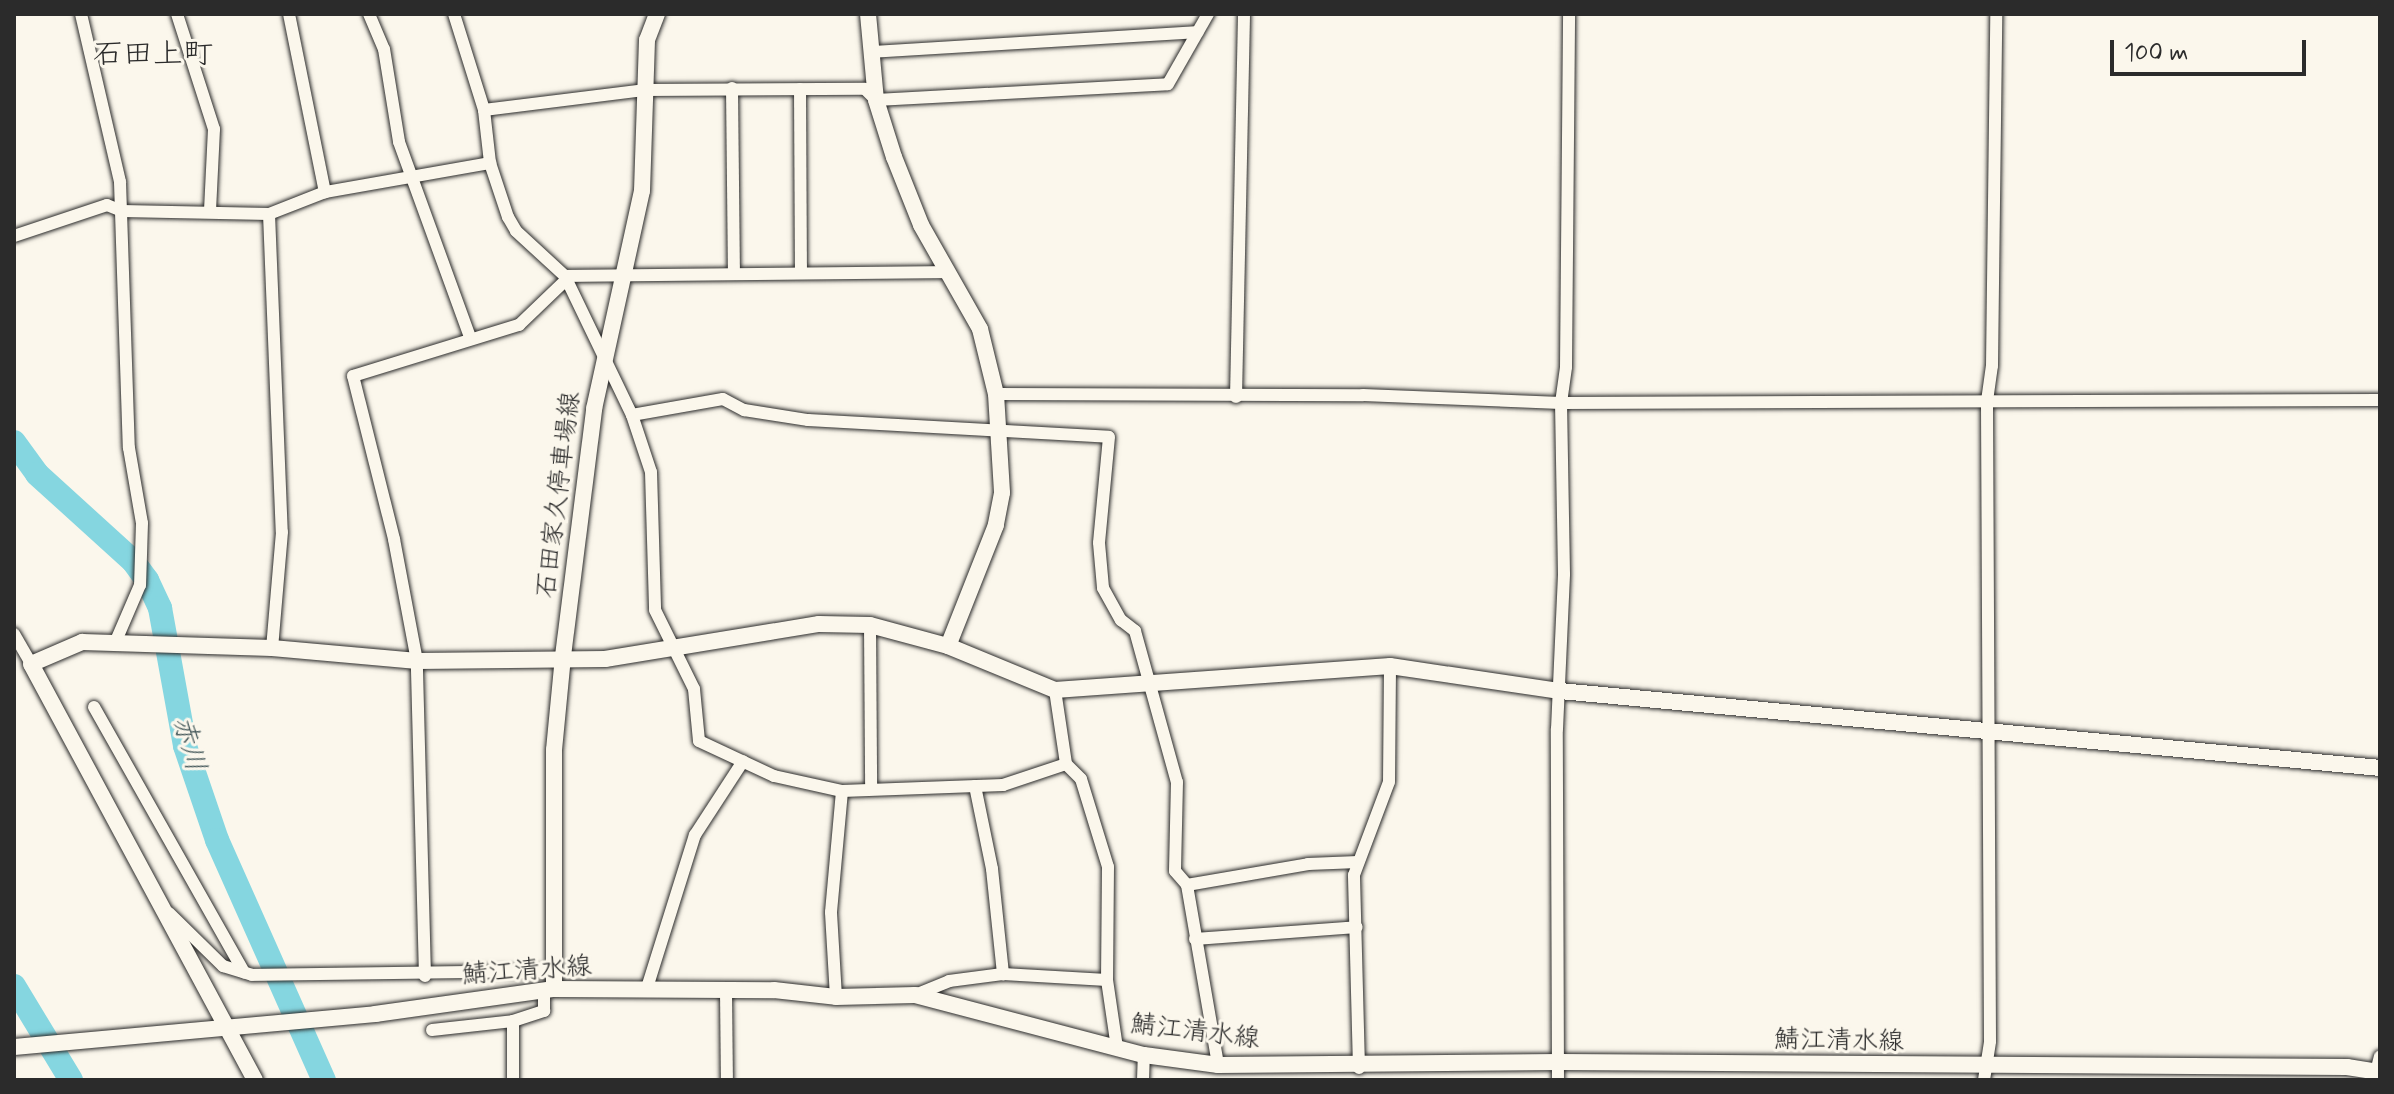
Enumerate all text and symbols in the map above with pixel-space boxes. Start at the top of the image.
scale bar [2114,24,2310,74]
district label: 石田上町 [93,37,213,73]
text: 100 m [2124,38,2188,69]
street label: 石田家久停車場線 [532,390,588,600]
water label: 赤川 [165,713,211,775]
street label: 鯖江清水線 [461,952,593,992]
street label: 鯖江清水線 [1129,1010,1261,1056]
street label: 鯖江清水線 [1774,1025,1904,1059]

